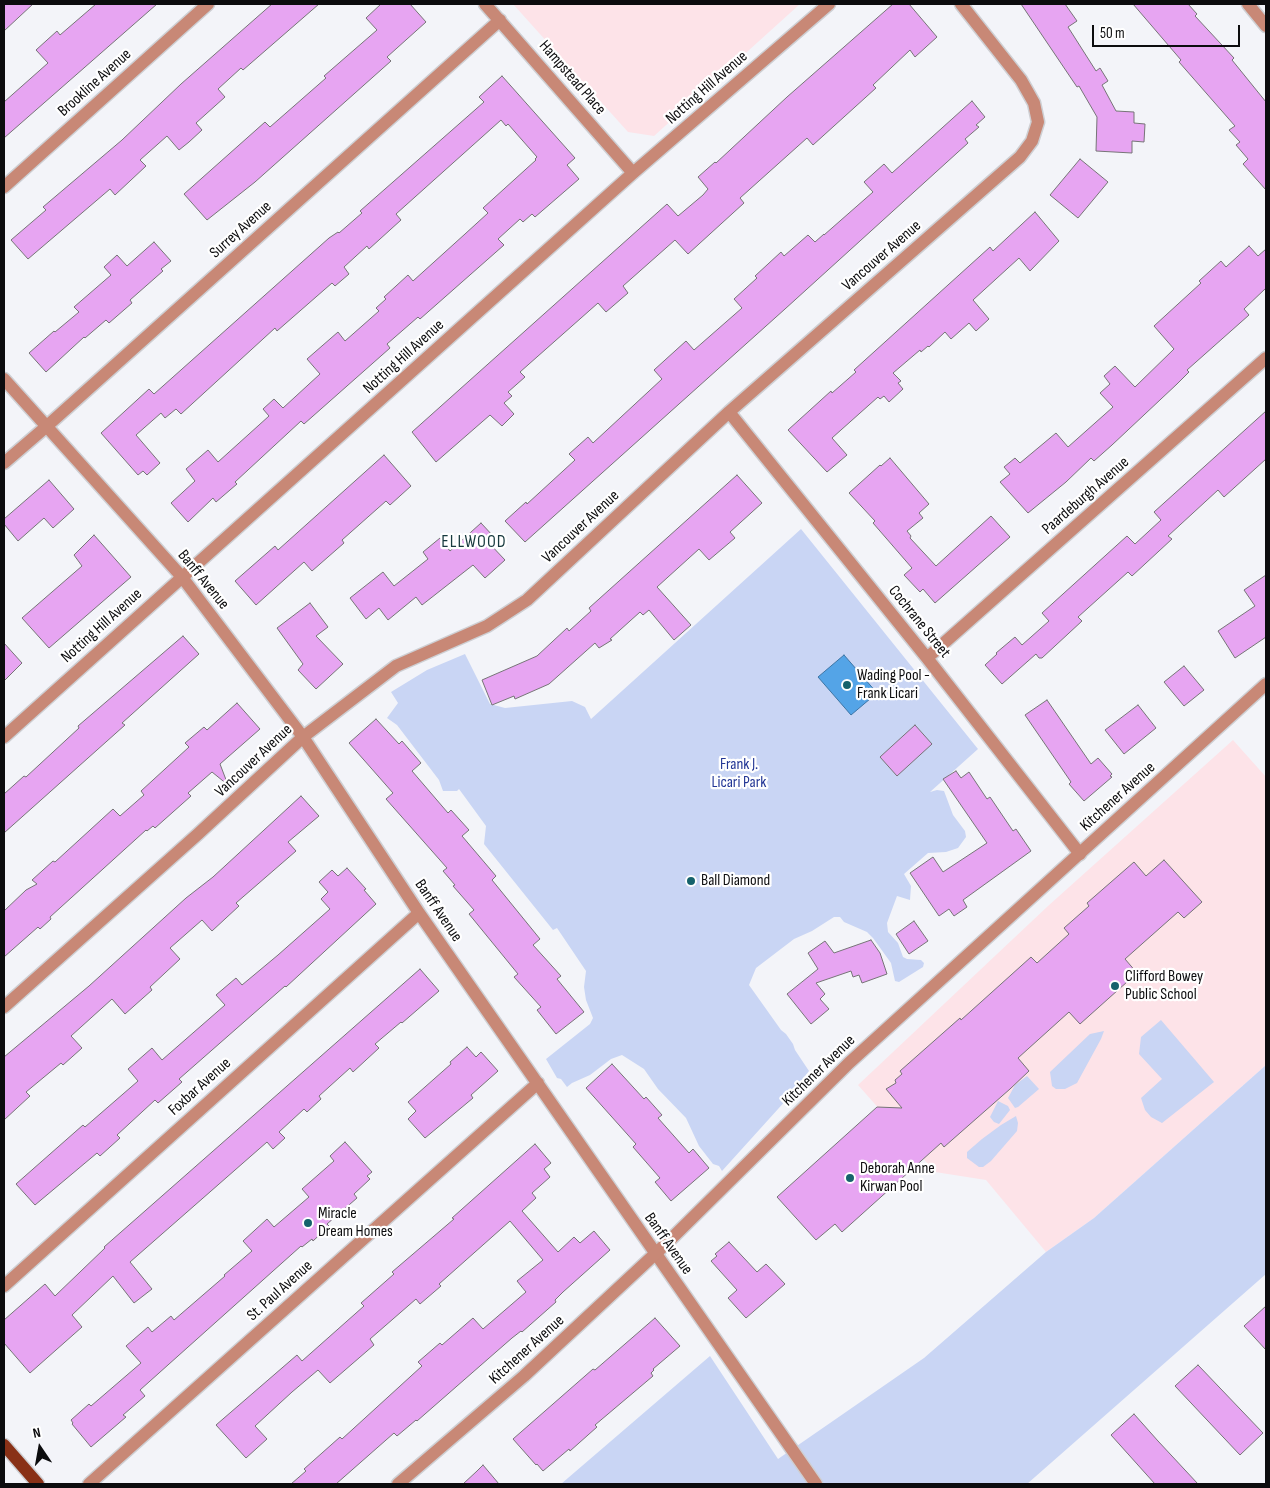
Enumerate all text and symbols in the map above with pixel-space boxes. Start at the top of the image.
scale bar [1095,15,1242,47]
text: 50 m [1100,24,1125,43]
street label: Hampstead Place [535,37,609,119]
street label: Brookline Avenue [54,45,136,121]
street label: Notting Hill Avenue [662,47,752,129]
street label: Surrey Avenue [206,197,276,263]
street label: Vancouver Avenue [839,217,925,295]
street label: Notting Hill Avenue [360,316,448,398]
street label: Paardeburgh Avenue [1039,453,1133,539]
street label: Vancouver Avenue [539,487,623,567]
district label: ELLWOOD [440,531,508,553]
street label: Banff Avenue [173,546,233,614]
street label: Cochrane Street [884,582,954,662]
street label: Notting Hill Avenue [58,585,146,667]
place label: Wading Pool - Frank Licari [857,666,930,704]
marker: Wading Pool - Frank Licari [841,679,853,691]
street label: Vancouver Avenue [212,721,296,801]
park label: Frank J. Licari Park [712,755,766,793]
street label: Kitchener Avenue [1077,758,1159,836]
place label: Ball Diamond [701,871,770,891]
marker: Ball Diamond [685,875,697,887]
street label: Banff Avenue [410,876,466,946]
place label: Clifford Bowey Public School [1125,967,1203,1005]
marker: Clifford Bowey Public School [1109,980,1121,992]
street label: Kitchener Avenue [778,1031,860,1111]
street label: Foxbar Avenue [165,1054,235,1120]
place label: Deborah Anne Kirwan Pool [860,1159,935,1197]
marker: Deborah Anne Kirwan Pool [844,1172,856,1184]
place label: Miracle Dream Homes [318,1204,393,1242]
street label: Banff Avenue [640,1209,696,1279]
marker: Miracle Dream Homes [302,1217,314,1229]
street label: St. Paul Avenue [243,1257,317,1325]
street label: Kitchener Avenue [486,1311,568,1389]
north arrow [15,1423,65,1473]
text: N [31,1424,42,1442]

